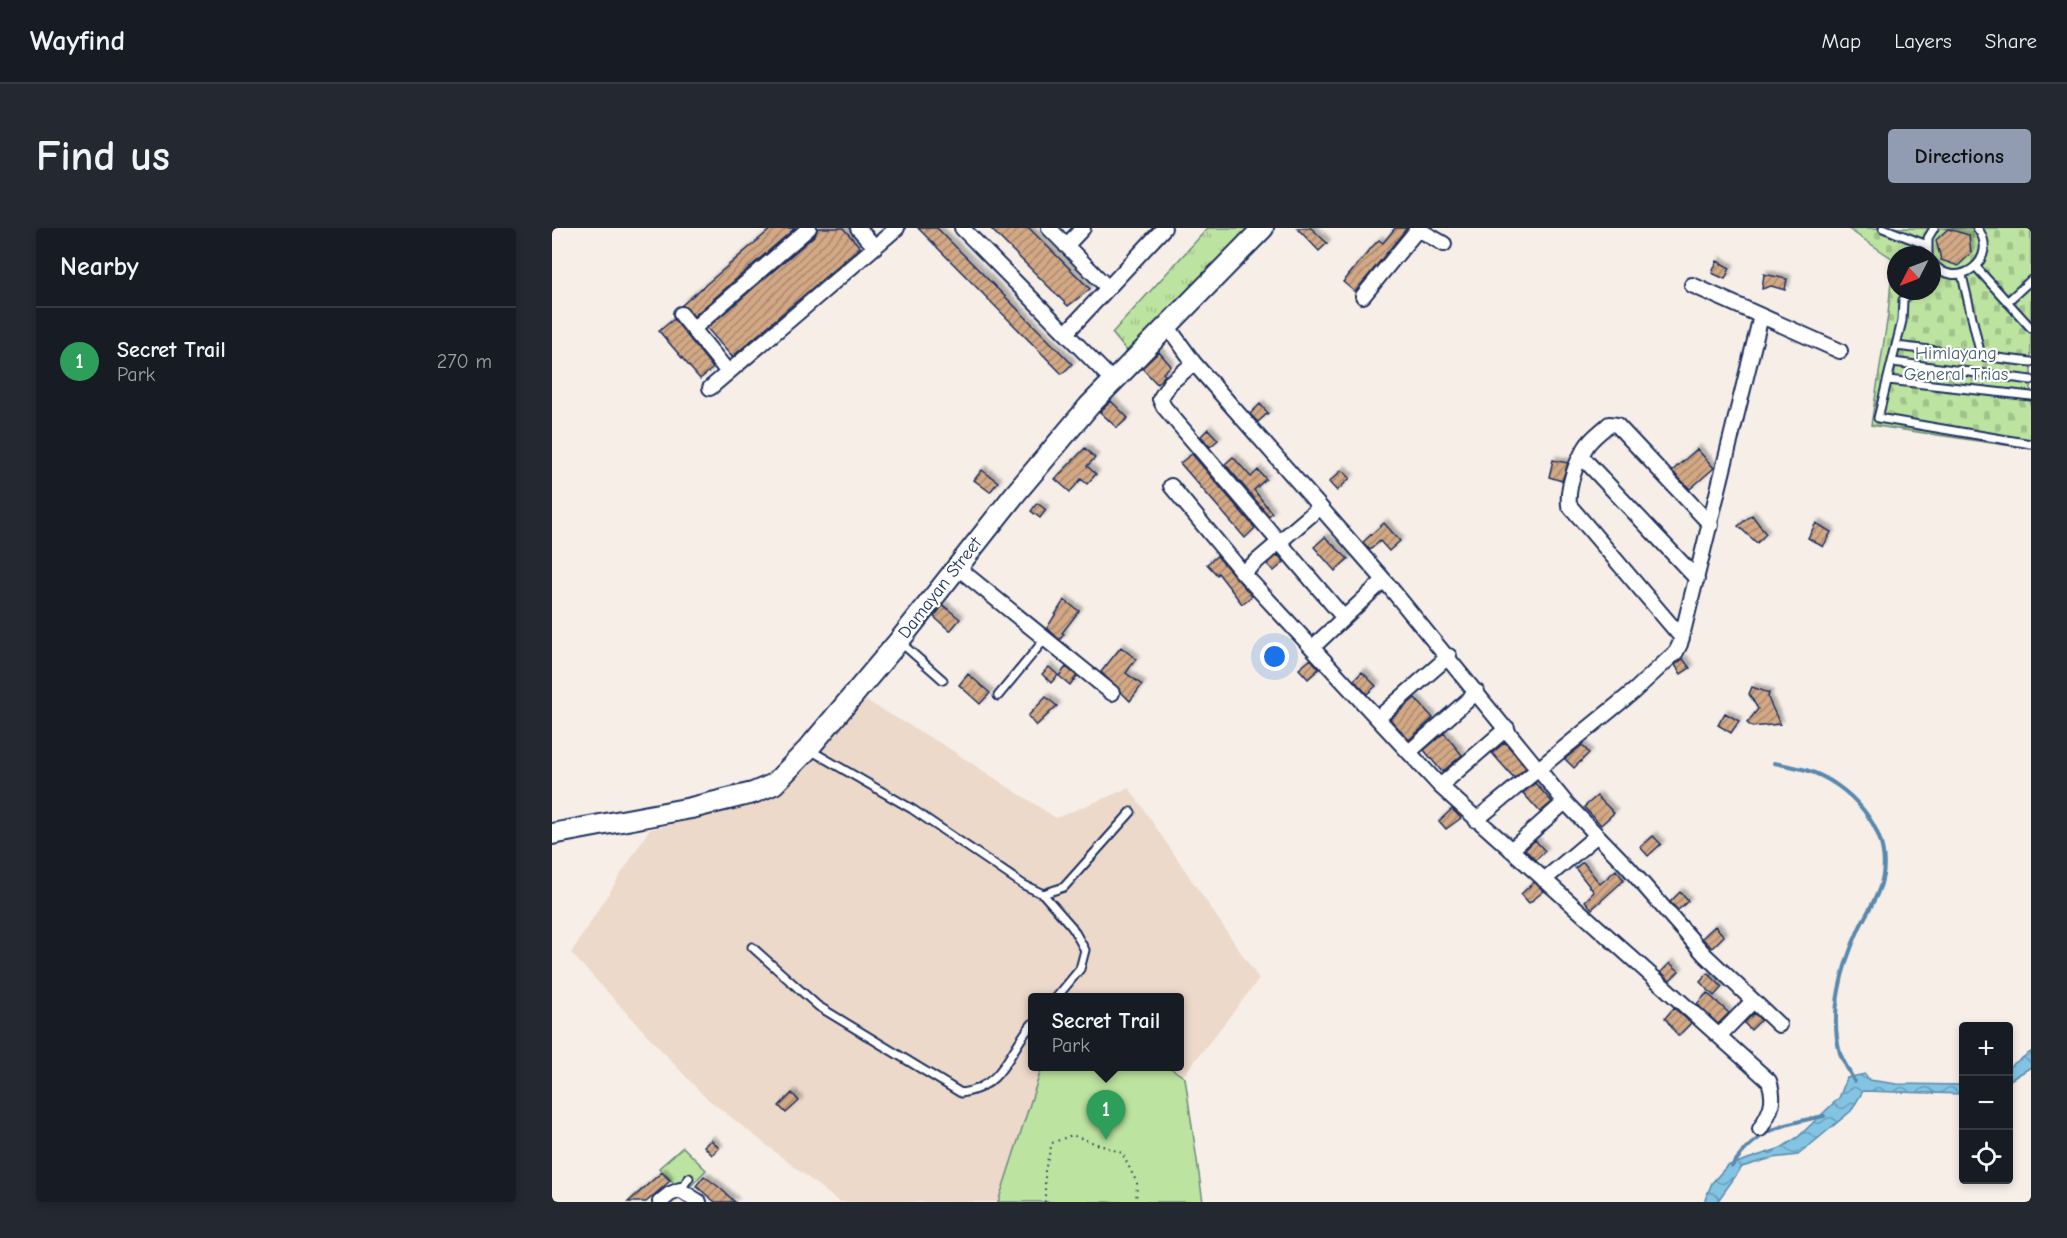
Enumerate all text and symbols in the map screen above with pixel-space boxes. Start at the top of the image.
text: Wayfind [30,25,125,57]
text: Map [1822,29,1861,53]
text: Layers [1894,29,1952,53]
text: Share [1985,29,2037,53]
button: Directions [1888,129,2031,183]
text: Find us [36,132,170,181]
north arrow [1887,246,1941,300]
text: Nearby [60,252,139,282]
text: Secret Trail [117,337,226,363]
park label: Himlayang General Trias [1904,343,2008,385]
text: 1 [76,350,83,373]
text: 270 m [437,350,492,373]
text: Park [117,363,155,386]
street label: Damayan Street [894,532,987,643]
your location [1260,642,1289,671]
popup [1028,993,1184,1071]
text: Secret Trail [1052,1008,1160,1034]
map controls [1959,1022,2013,1184]
button: + [1959,1022,2013,1076]
text: Park [1052,1034,1090,1057]
button: − [1959,1076,2013,1130]
pin: 1 [1086,1090,1126,1140]
button: locate [1959,1130,2013,1184]

